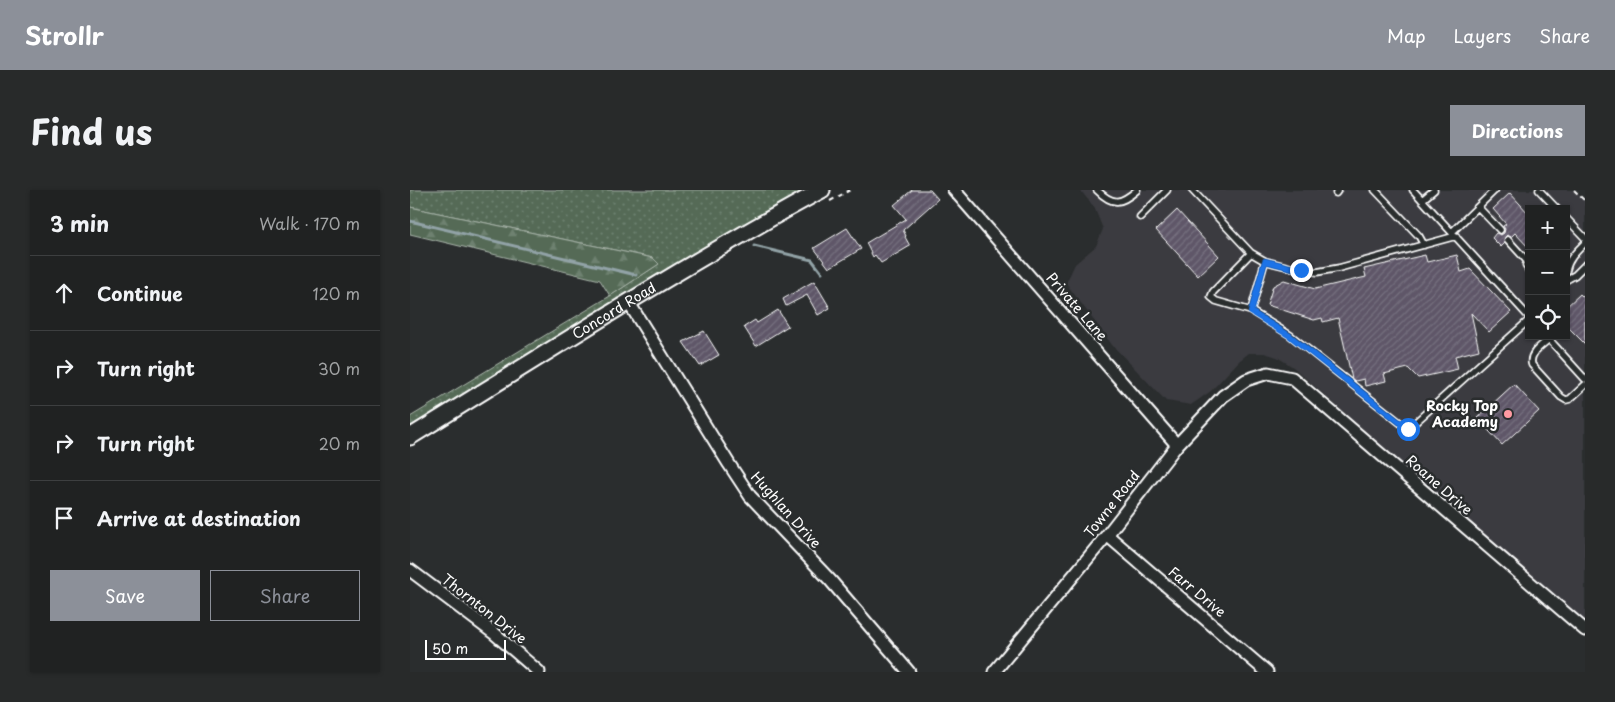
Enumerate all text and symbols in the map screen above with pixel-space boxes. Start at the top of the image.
text: Strollr [25,17,104,53]
text: Map [1387,22,1426,49]
text: Layers [1454,22,1511,49]
text: Share [1539,22,1590,49]
text: Find us [30,104,152,157]
button: Directions [1450,105,1585,156]
map controls [1525,205,1570,340]
button: + [1525,205,1570,250]
text: 3 min [50,207,109,239]
text: Walk · 170 m [259,211,360,235]
button: − [1525,250,1570,295]
route end [1290,259,1313,282]
street label: Private Lane [1042,268,1113,346]
street label: Concord Road [568,277,660,344]
icon: ahead [50,279,78,307]
text: Continue [97,279,183,307]
text: 120 m [313,281,360,305]
button: locate [1525,295,1570,340]
icon: right [50,354,78,382]
text: Turn right [97,354,195,382]
text: 30 m [318,356,360,380]
place label: Rocky Top Academy [1426,395,1498,432]
marker: Rocky Top Academy [1502,408,1514,420]
route start [1397,418,1420,441]
icon: right [50,429,78,457]
text: Turn right [97,429,195,457]
text: 20 m [319,431,360,455]
street label: Roane Drive [1401,450,1477,520]
street label: Towne Road [1079,466,1144,542]
street label: Hughlan Drive [746,467,826,553]
icon: arrive [50,504,78,532]
text: Arrive at destination [97,504,301,532]
street label: Farr Drive [1164,561,1231,622]
street label: Thornton Drive [437,569,531,649]
button: Save [50,570,200,621]
button: Share [210,570,360,621]
scale bar [425,637,506,660]
text: 50 m [432,638,468,659]

